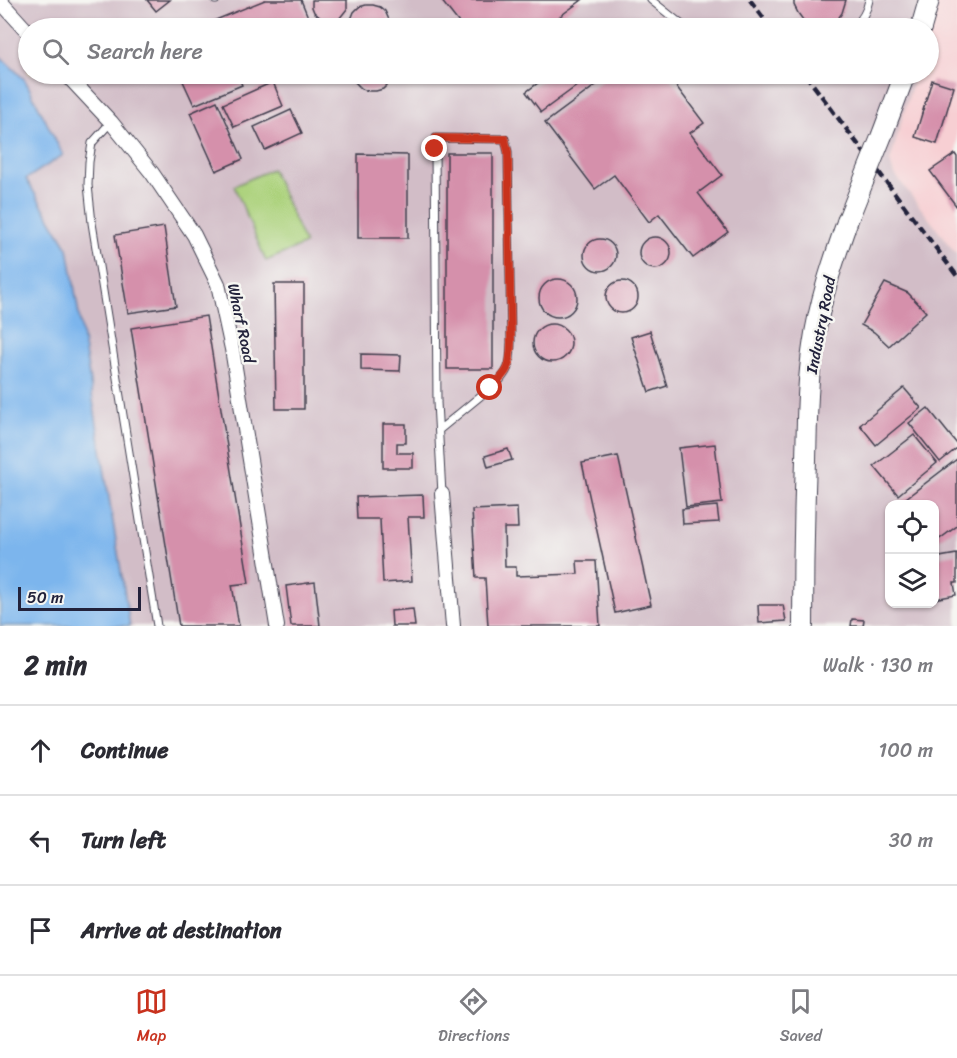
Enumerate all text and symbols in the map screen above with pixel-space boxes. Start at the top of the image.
search box [18,18,939,84]
text: Search here [87,32,203,71]
icon: search [39,35,72,68]
route end [421,135,447,161]
street label: Industry Road [797,272,844,377]
street label: Wharf Road [219,281,264,367]
route start [476,374,502,400]
map controls [885,500,939,608]
button: locate [885,500,939,554]
button: layers [885,554,939,608]
text: 50 m [27,583,63,612]
scale bar [18,584,141,612]
text: 2 min [24,642,87,688]
text: Walk · 130 m [823,648,933,683]
text: Continue [81,731,169,770]
text: 100 m [879,733,933,768]
icon: ahead [24,734,57,767]
text: Turn left [81,821,166,860]
text: 30 m [889,823,933,858]
icon: left [24,824,57,857]
text: Arrive at destination [81,911,282,950]
icon: arrive [24,914,57,947]
tab: Map [135,985,168,1050]
tab: Directions [438,985,510,1050]
tab: Saved [780,985,822,1050]

